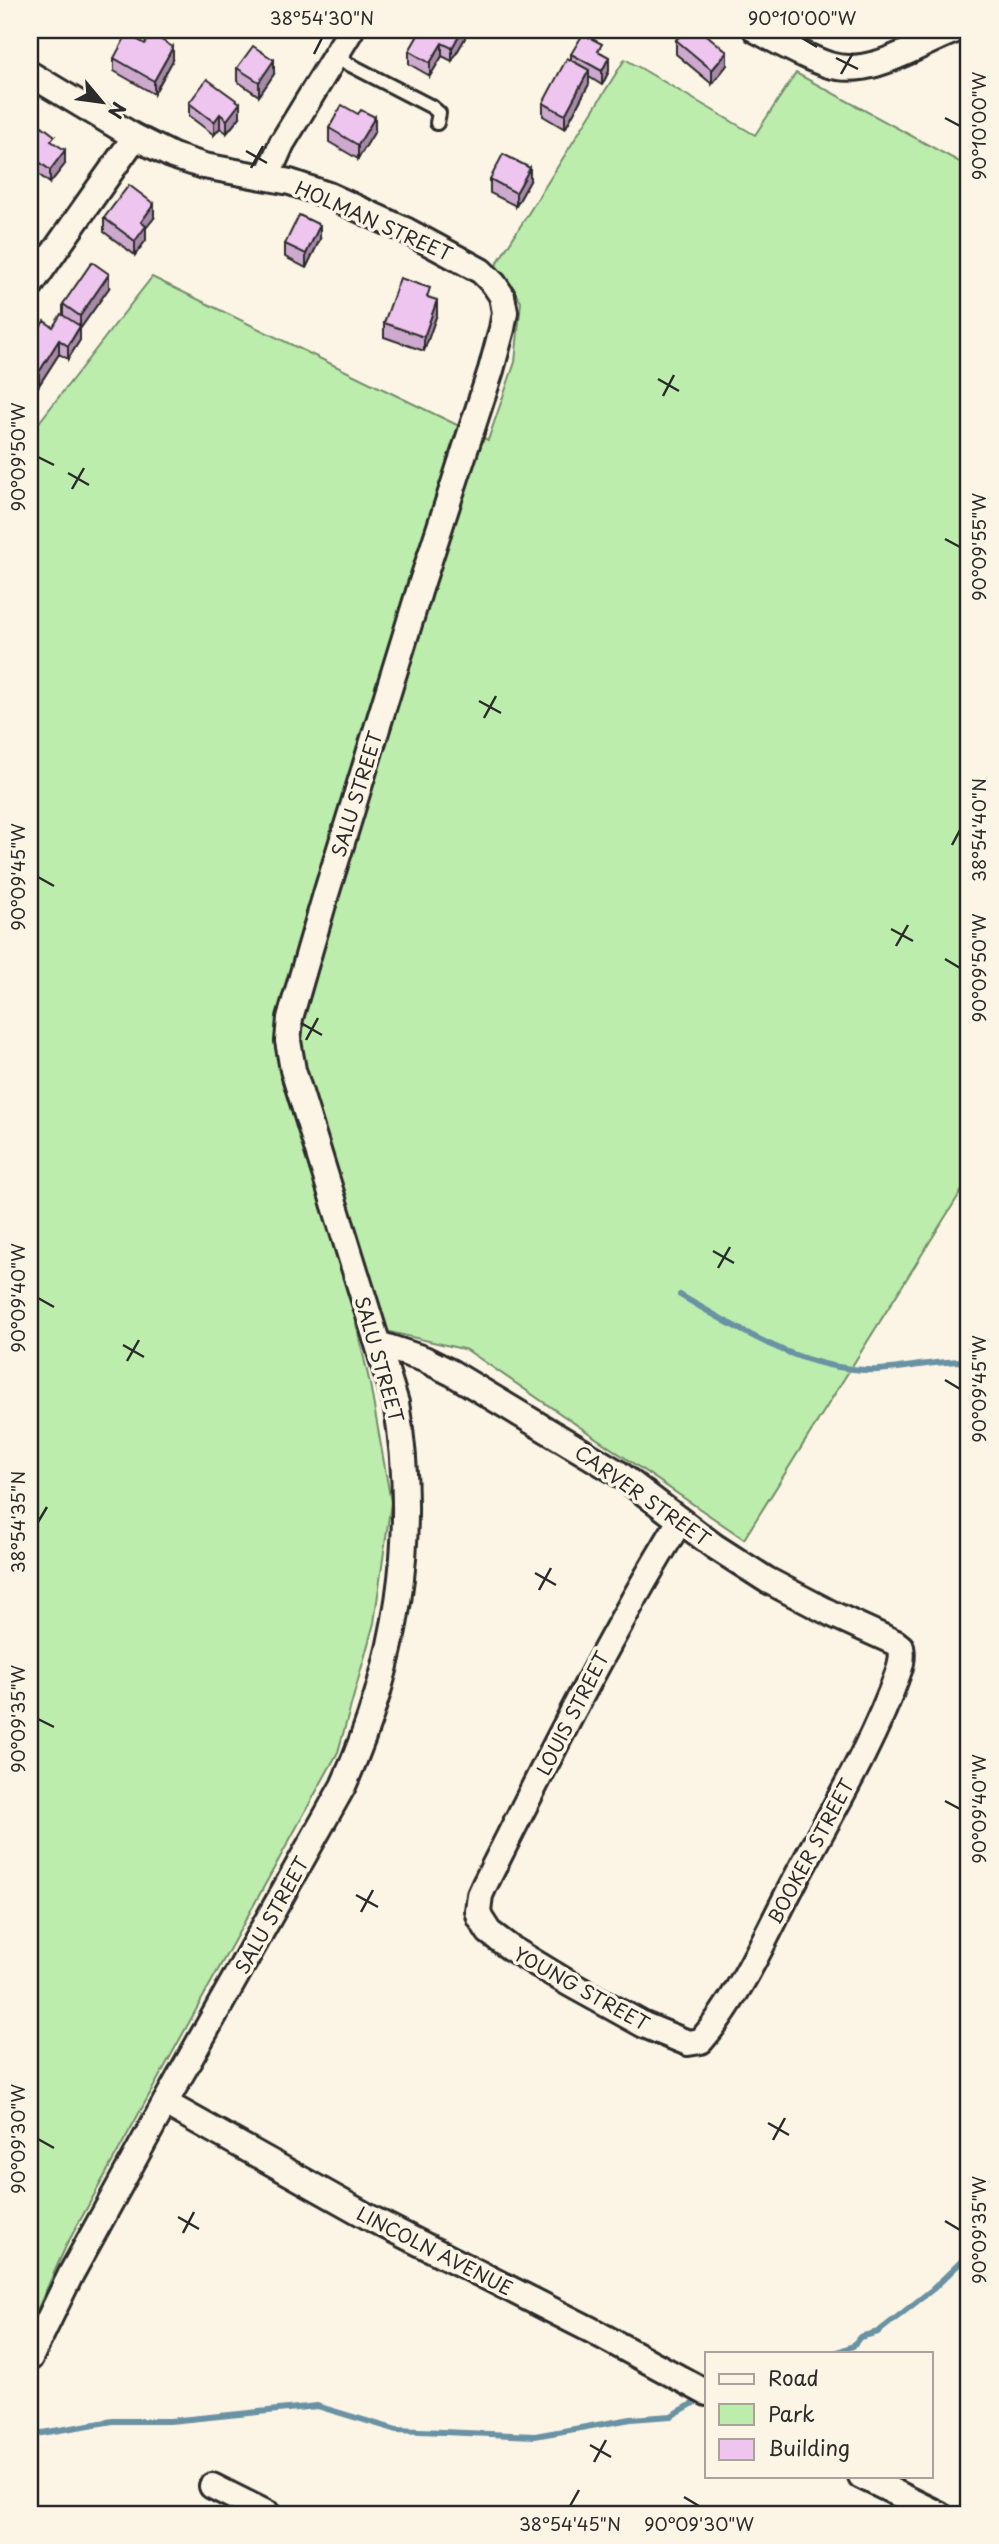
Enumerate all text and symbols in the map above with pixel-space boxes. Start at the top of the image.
text: 38°54'30"N [270,4,374,31]
text: 90°10'00"W [748,4,857,31]
north arrow [66,66,136,136]
text: 90°10'00"W [965,71,992,180]
text: N [102,97,134,124]
street label: HOLMAN STREET [291,173,457,267]
text: 90°09'50"W [4,402,31,512]
text: 90°09'55"W [965,493,992,601]
street label: SALU STREET [324,728,388,860]
text: 38°54'40"N [965,778,992,882]
text: 90°09'45"W [4,823,31,931]
text: 90°09'50"W [965,913,992,1023]
text: 90°09'40"W [4,1243,31,1353]
street label: SALU STREET [349,1293,411,1425]
text: 90°09'45"W [965,1335,992,1443]
street label: CARVER STREET [570,1438,716,1552]
text: 38°54'35"N [4,1471,31,1573]
street label: LOUIS STREET [529,1646,615,1780]
text: 90°09'35"W [4,1664,31,1773]
text: 90°09'40"W [965,1754,992,1864]
street label: BOOKER STREET [760,1773,860,1929]
street label: SALU STREET [227,1851,315,1979]
street label: YOUNG STREET [509,1939,655,2037]
text: 90°09'30"W [4,2084,31,2194]
text: 90°09'35"W [965,2175,992,2284]
street label: LINCOLN AVENUE [352,2199,518,2301]
legend [705,2352,932,2478]
text: Road [768,2361,819,2393]
text: Park [768,2397,815,2429]
text: Building [768,2431,850,2463]
text: 38°54'45"N [519,2510,621,2537]
text: 90°09'30"W [644,2510,754,2537]

